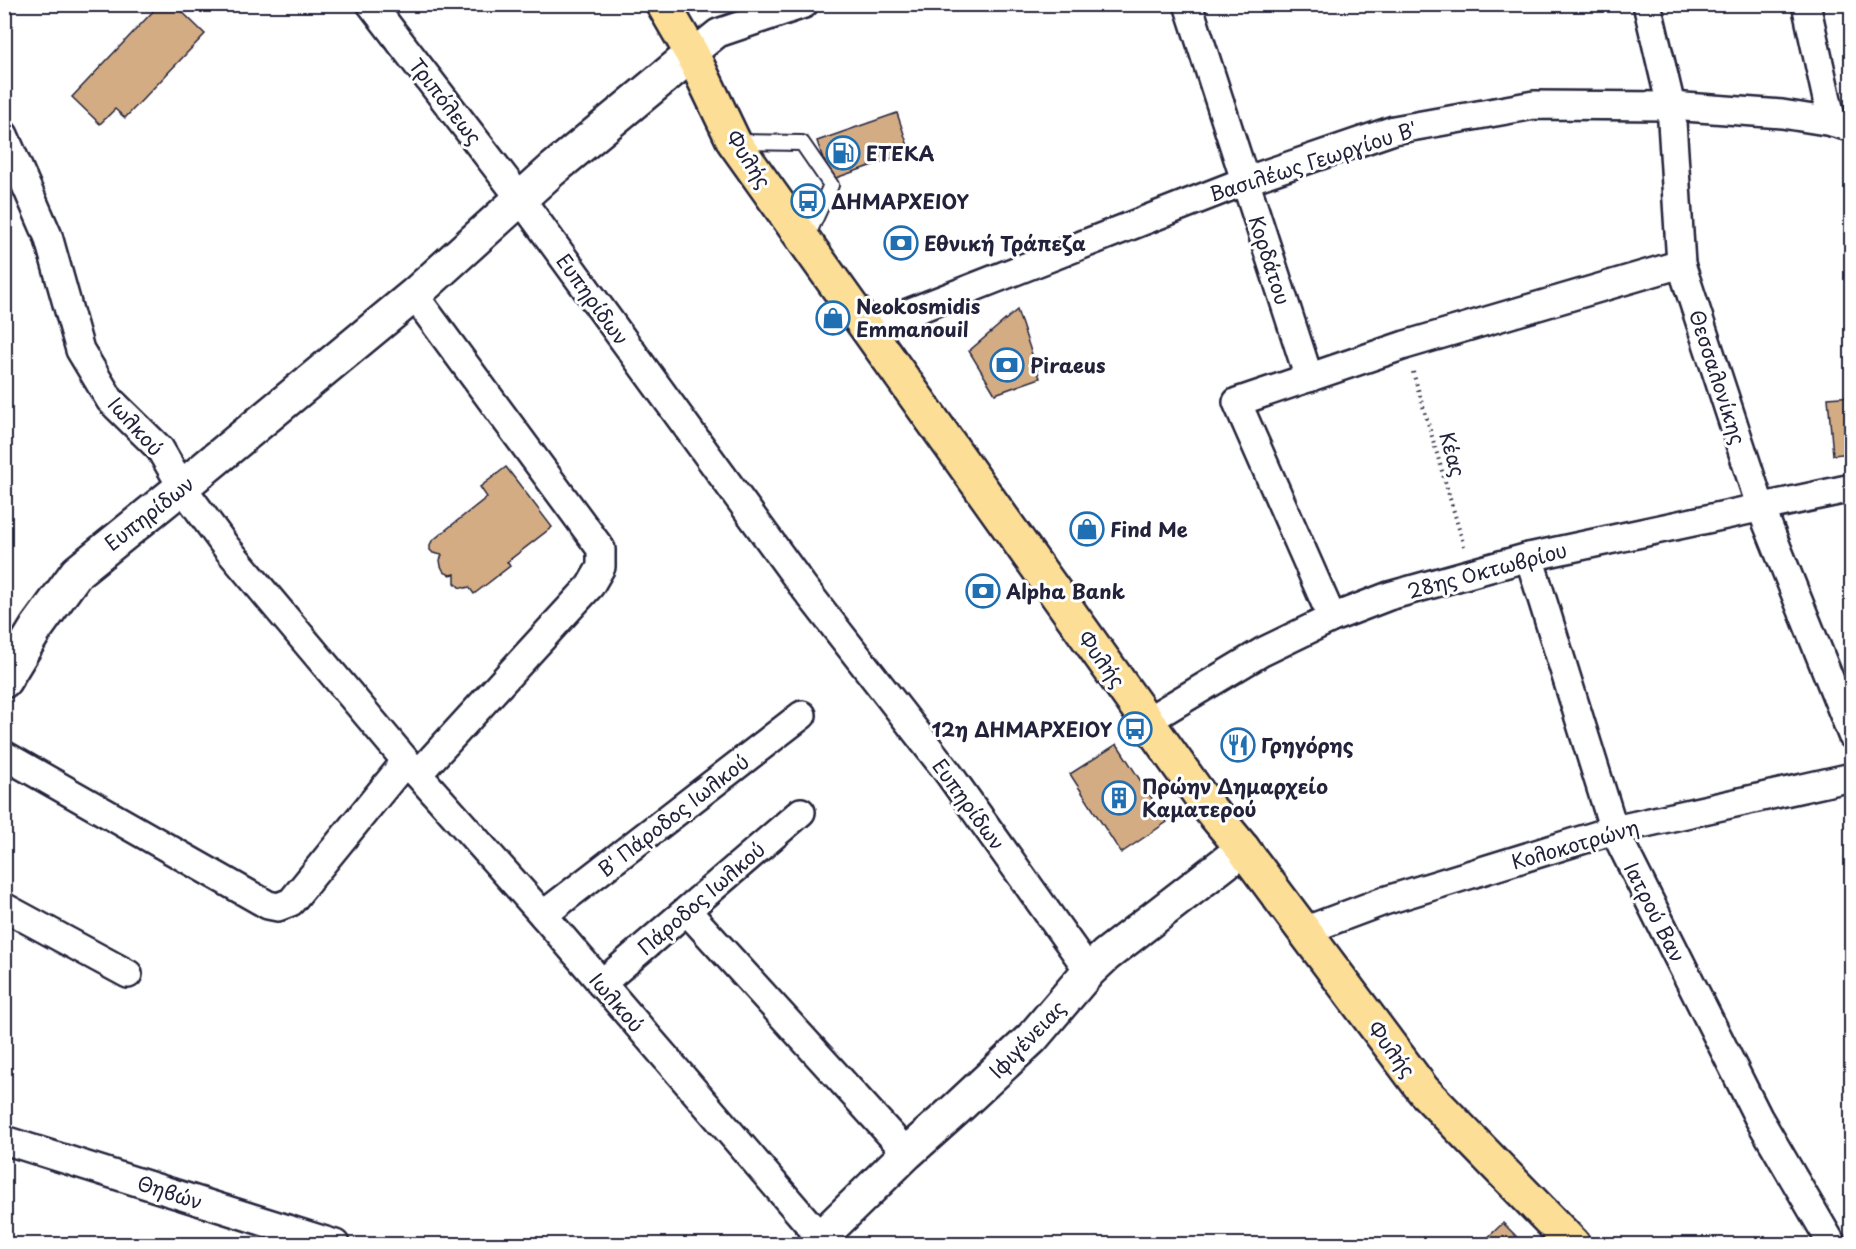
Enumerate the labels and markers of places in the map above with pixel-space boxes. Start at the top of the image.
fuel station icon: ΕΤΕΚΑ [825,135,861,171]
place label: ΕΤΕΚΑ [866,138,935,168]
bus stop icon: ΔΗΜΑΡΧΕΙΟΥ [790,183,826,219]
place label: ΔΗΜΑΡΧΕΙΟΥ [831,186,970,216]
bank icon: Εθνική Τράπεζα [883,225,919,261]
place label: Εθνική Τράπεζα [924,228,1086,258]
place label: Neokosmidis Emmanouil [856,291,981,344]
shop icon: Neokosmidis Emmanouil [815,300,851,336]
bank icon: Piraeus [989,347,1025,383]
place label: Piraeus [1030,350,1106,380]
shop icon: Find Me [1069,511,1105,547]
place label: Find Me [1110,514,1188,544]
bank icon: Alpha Bank [965,573,1001,609]
place label: Alpha Bank [1005,576,1126,606]
bus stop icon: 12η ΔΗΜΑΡΧΕΙΟΥ [1117,711,1153,747]
place label: 12η ΔΗΜΑΡΧΕΙΟΥ [931,714,1113,744]
restaurant icon: Γρηγόρης [1220,727,1256,763]
place label: Γρηγόρης [1261,730,1354,760]
place label: Πρώην Δημαρχείο Καματερού [1142,771,1328,824]
building icon: Πρώην Δημαρχείο Καματερού [1101,780,1137,816]

